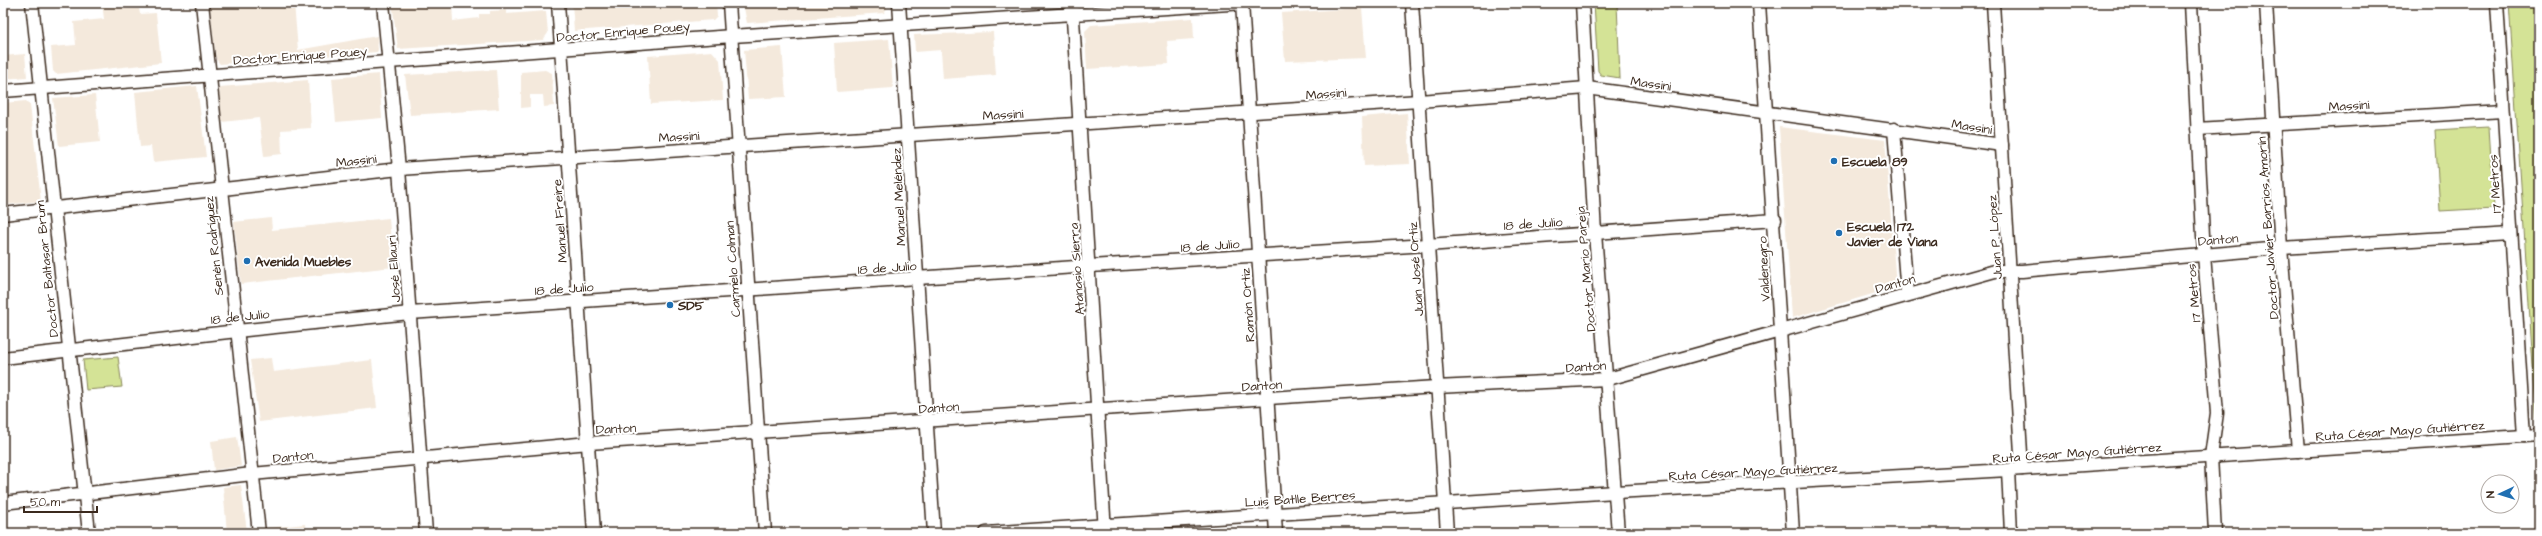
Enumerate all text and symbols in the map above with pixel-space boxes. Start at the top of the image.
street label: Doctor Enrique Pouey [555,17,691,48]
street label: Doctor Enrique Pouey [233,42,368,71]
street label: Massini [1629,72,1672,96]
street label: Massini [1305,84,1347,104]
street label: Massini [2328,96,2370,116]
street label: Massini [982,105,1024,125]
street label: Massini [1950,115,1993,139]
street label: Massini [658,127,700,147]
street label: Doctor Javier Barrios Amorín [2253,135,2283,320]
street label: Manuel Meléndez [887,147,911,246]
street label: Massini [335,150,377,172]
place label: Escuela 89 [1842,153,1908,171]
street label: 17 Metros [2484,153,2506,214]
marker: Escuela 89 [1829,156,1839,166]
street label: Manuel Freire [548,178,572,264]
street label: Juan P. López [1983,194,2007,280]
street label: Senén Rodríguez [200,195,229,296]
street label: Doctor Baltasar Brum [31,199,63,338]
street label: Doctor Mario Pareja [1572,205,1600,332]
street label: 18 de Julio [1503,213,1564,235]
place label: Escuela 172 Javier de Viana [1846,218,1938,251]
street label: Carmelo Colman [721,220,745,318]
street label: Juan José Ortiz [1404,221,1428,317]
street label: Atanasio Sierra [1065,222,1089,316]
marker: Escuela 172 Javier de Viana [1834,228,1844,238]
street label: Danton [2197,229,2240,251]
street label: José Ellauri [383,235,405,303]
street label: 18 de Julio [1180,235,1241,257]
street label: Valdenegro [1753,235,1776,302]
place label: Avenida Muebles [255,253,352,271]
marker: Avenida Muebles [242,256,252,266]
street label: 18 de Julio [857,257,918,279]
street label: 17 Metros [2182,262,2206,323]
street label: Ramón Ortiz [1236,267,1260,343]
street label: Danton [1873,270,1918,298]
street label: 18 de Julio [534,278,595,300]
place label: SD5 [677,297,705,315]
marker: SD5 [665,300,675,310]
street label: 18 de Julio [210,305,271,329]
street label: Danton [1565,357,1607,377]
street label: Danton [1241,376,1283,396]
street label: Danton [918,398,960,418]
street label: Ruta César Mayo Gutiérrez [2315,416,2486,447]
street label: Danton [595,419,637,439]
street label: Ruta César Mayo Gutiérrez [1992,438,2163,469]
street label: Danton [272,446,315,468]
street label: Ruta César Mayo Gutiérrez [1668,459,1839,486]
north arrow [2480,474,2520,514]
street label: Luis Batlle Berres [1244,486,1356,512]
scale bar [24,488,97,514]
text: N [2483,491,2498,499]
text: 50 m [30,494,61,511]

